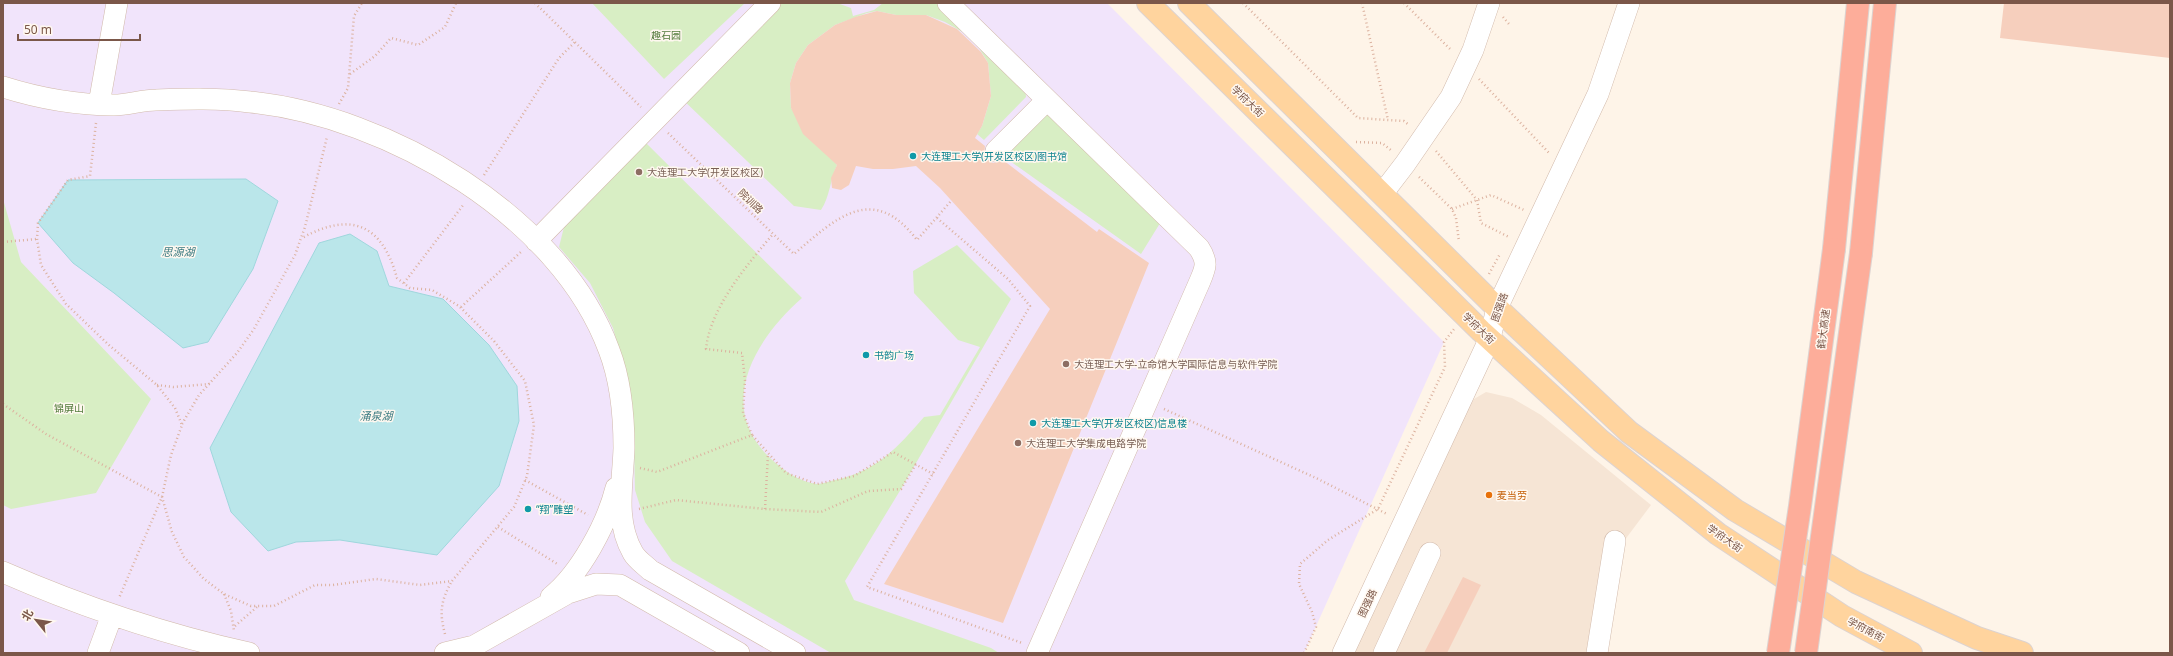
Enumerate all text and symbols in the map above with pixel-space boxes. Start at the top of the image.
scale bar [18,16,140,42]
text: 50 m [24,21,52,38]
park label: 趣石园 [651,28,681,42]
street label: 学府大街 [1229,82,1267,120]
place label: 大连理工大学(开发区校区)图书馆 [921,149,1067,163]
marker: 大连理工大学(开发区校区)图书馆 [908,151,918,161]
place label: 大连理工大学(开发区校区) [647,165,763,179]
marker: 大连理工大学(开发区校区) [634,167,644,177]
street label: 院训路 [735,186,767,216]
water label: 思源湖 [162,244,196,259]
street label: 图强路 [1487,291,1511,323]
street label: 鹤大高速 [1814,308,1832,350]
street label: 学府大街 [1460,309,1498,347]
place label: 书韵广场 [874,348,914,362]
marker: 书韵广场 [861,350,871,360]
place label: 大连理工大学-立命馆大学国际信息与软件学院 [1074,357,1277,371]
marker: 大连理工大学-立命馆大学国际信息与软件学院 [1061,359,1071,369]
park label: 锦屏山 [54,401,84,415]
water label: 涌泉湖 [360,408,394,423]
place label: 大连理工大学(开发区校区)信息楼 [1041,416,1187,430]
marker: 大连理工大学(开发区校区)信息楼 [1028,418,1038,428]
place label: 大连理工大学集成电路学院 [1026,436,1146,450]
marker: 大连理工大学集成电路学院 [1013,438,1023,448]
place label: 麦当劳 [1497,488,1527,502]
marker: 麦当劳 [1484,490,1494,500]
place label: “翔”雕塑 [536,502,573,516]
marker: “翔”雕塑 [523,504,533,514]
street label: 学府大街 [1705,521,1745,555]
street label: 图强路 [1354,586,1380,620]
north arrow [16,600,56,640]
text: 北 [18,606,36,623]
street label: 学府南街 [1845,613,1887,645]

